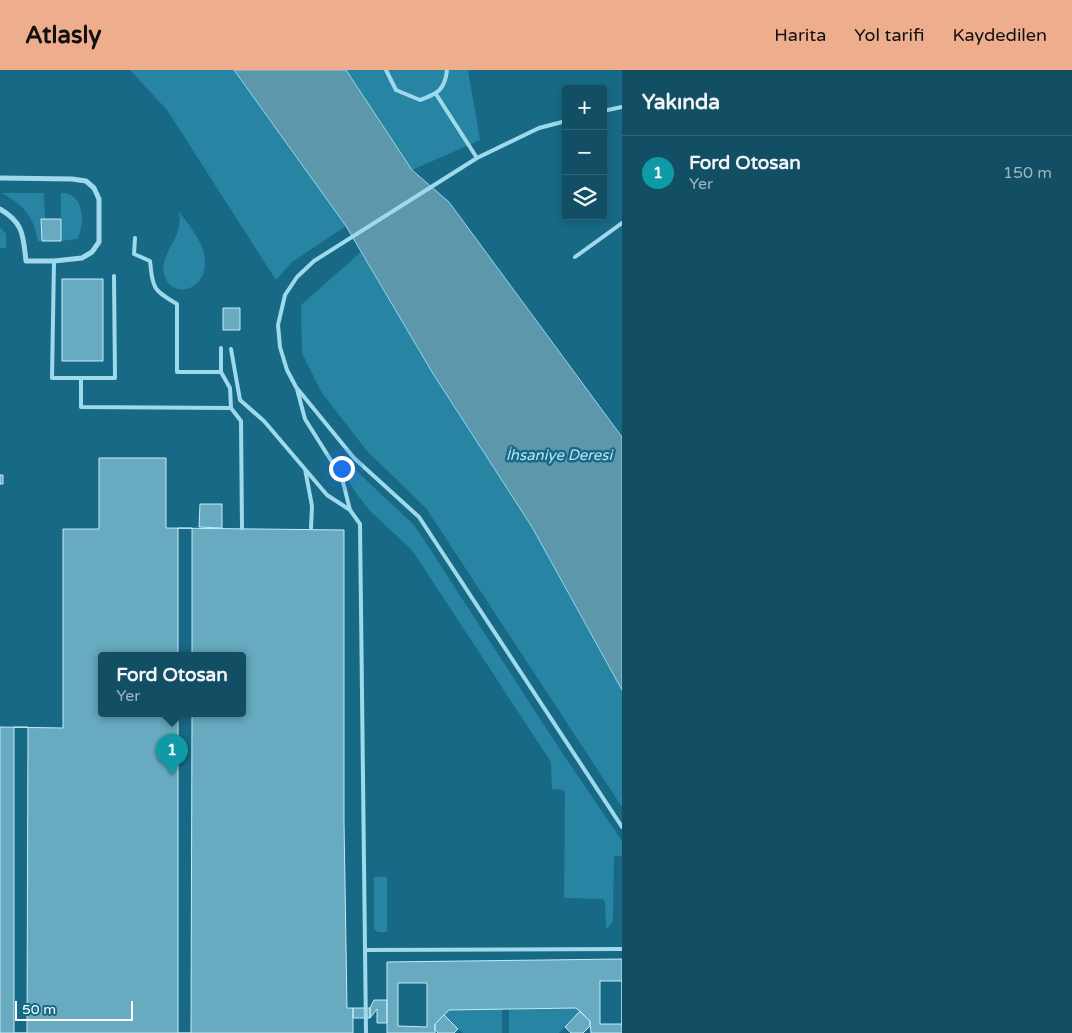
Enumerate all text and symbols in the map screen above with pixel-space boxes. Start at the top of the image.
text: Atlasly [25,21,101,50]
text: Harita [774,24,826,46]
text: Yol tarifi [854,24,924,46]
text: Kaydedilen [952,24,1047,46]
map controls [562,85,607,220]
button: + [562,85,607,130]
text: Yakında [642,90,720,115]
button: − [562,130,607,175]
text: Ford Otosan [689,152,801,174]
text: 1 [653,163,663,183]
text: 150 m [1003,163,1052,183]
text: Yer [689,174,713,194]
button: layers [562,175,607,220]
water label: İhsaniye Deresi [506,446,615,464]
your location [329,456,355,482]
popup [98,652,246,717]
text: Ford Otosan [116,664,228,686]
text: Yer [116,686,140,706]
pin: 1 [156,734,188,775]
scale bar [15,998,132,1021]
text: 50 m [22,1001,56,1018]

